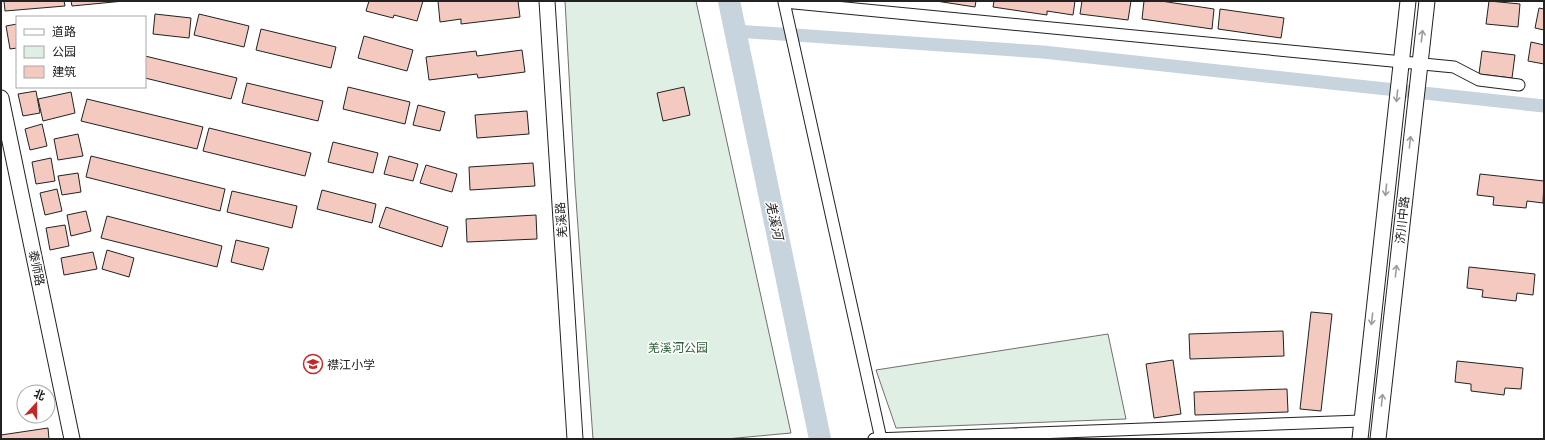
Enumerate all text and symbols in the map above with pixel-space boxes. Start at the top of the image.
legend [16,16,146,88]
text: 道路 [52,24,76,39]
one-way arrow [1418,30,1426,43]
text: 公园 [52,44,76,59]
text: 建筑 [52,64,76,79]
one-way arrow [1393,89,1400,102]
one-way arrow [1406,136,1414,149]
one-way arrow [1383,183,1390,196]
street label: 济川中路 [1392,195,1412,245]
water label: 羌溪河 [763,199,788,244]
street label: 羌溪路 [552,202,570,238]
street label: 泰师路 [26,249,48,287]
one-way arrow [1392,265,1400,278]
one-way arrow [1369,312,1376,325]
park label: 羌溪河公园 [648,340,708,355]
school or university icon: 襟江小学 [302,353,324,375]
place label: 襟江小学 [327,357,375,372]
north arrow [16,384,56,424]
text: 北 [32,386,47,403]
one-way arrow [1378,394,1386,407]

